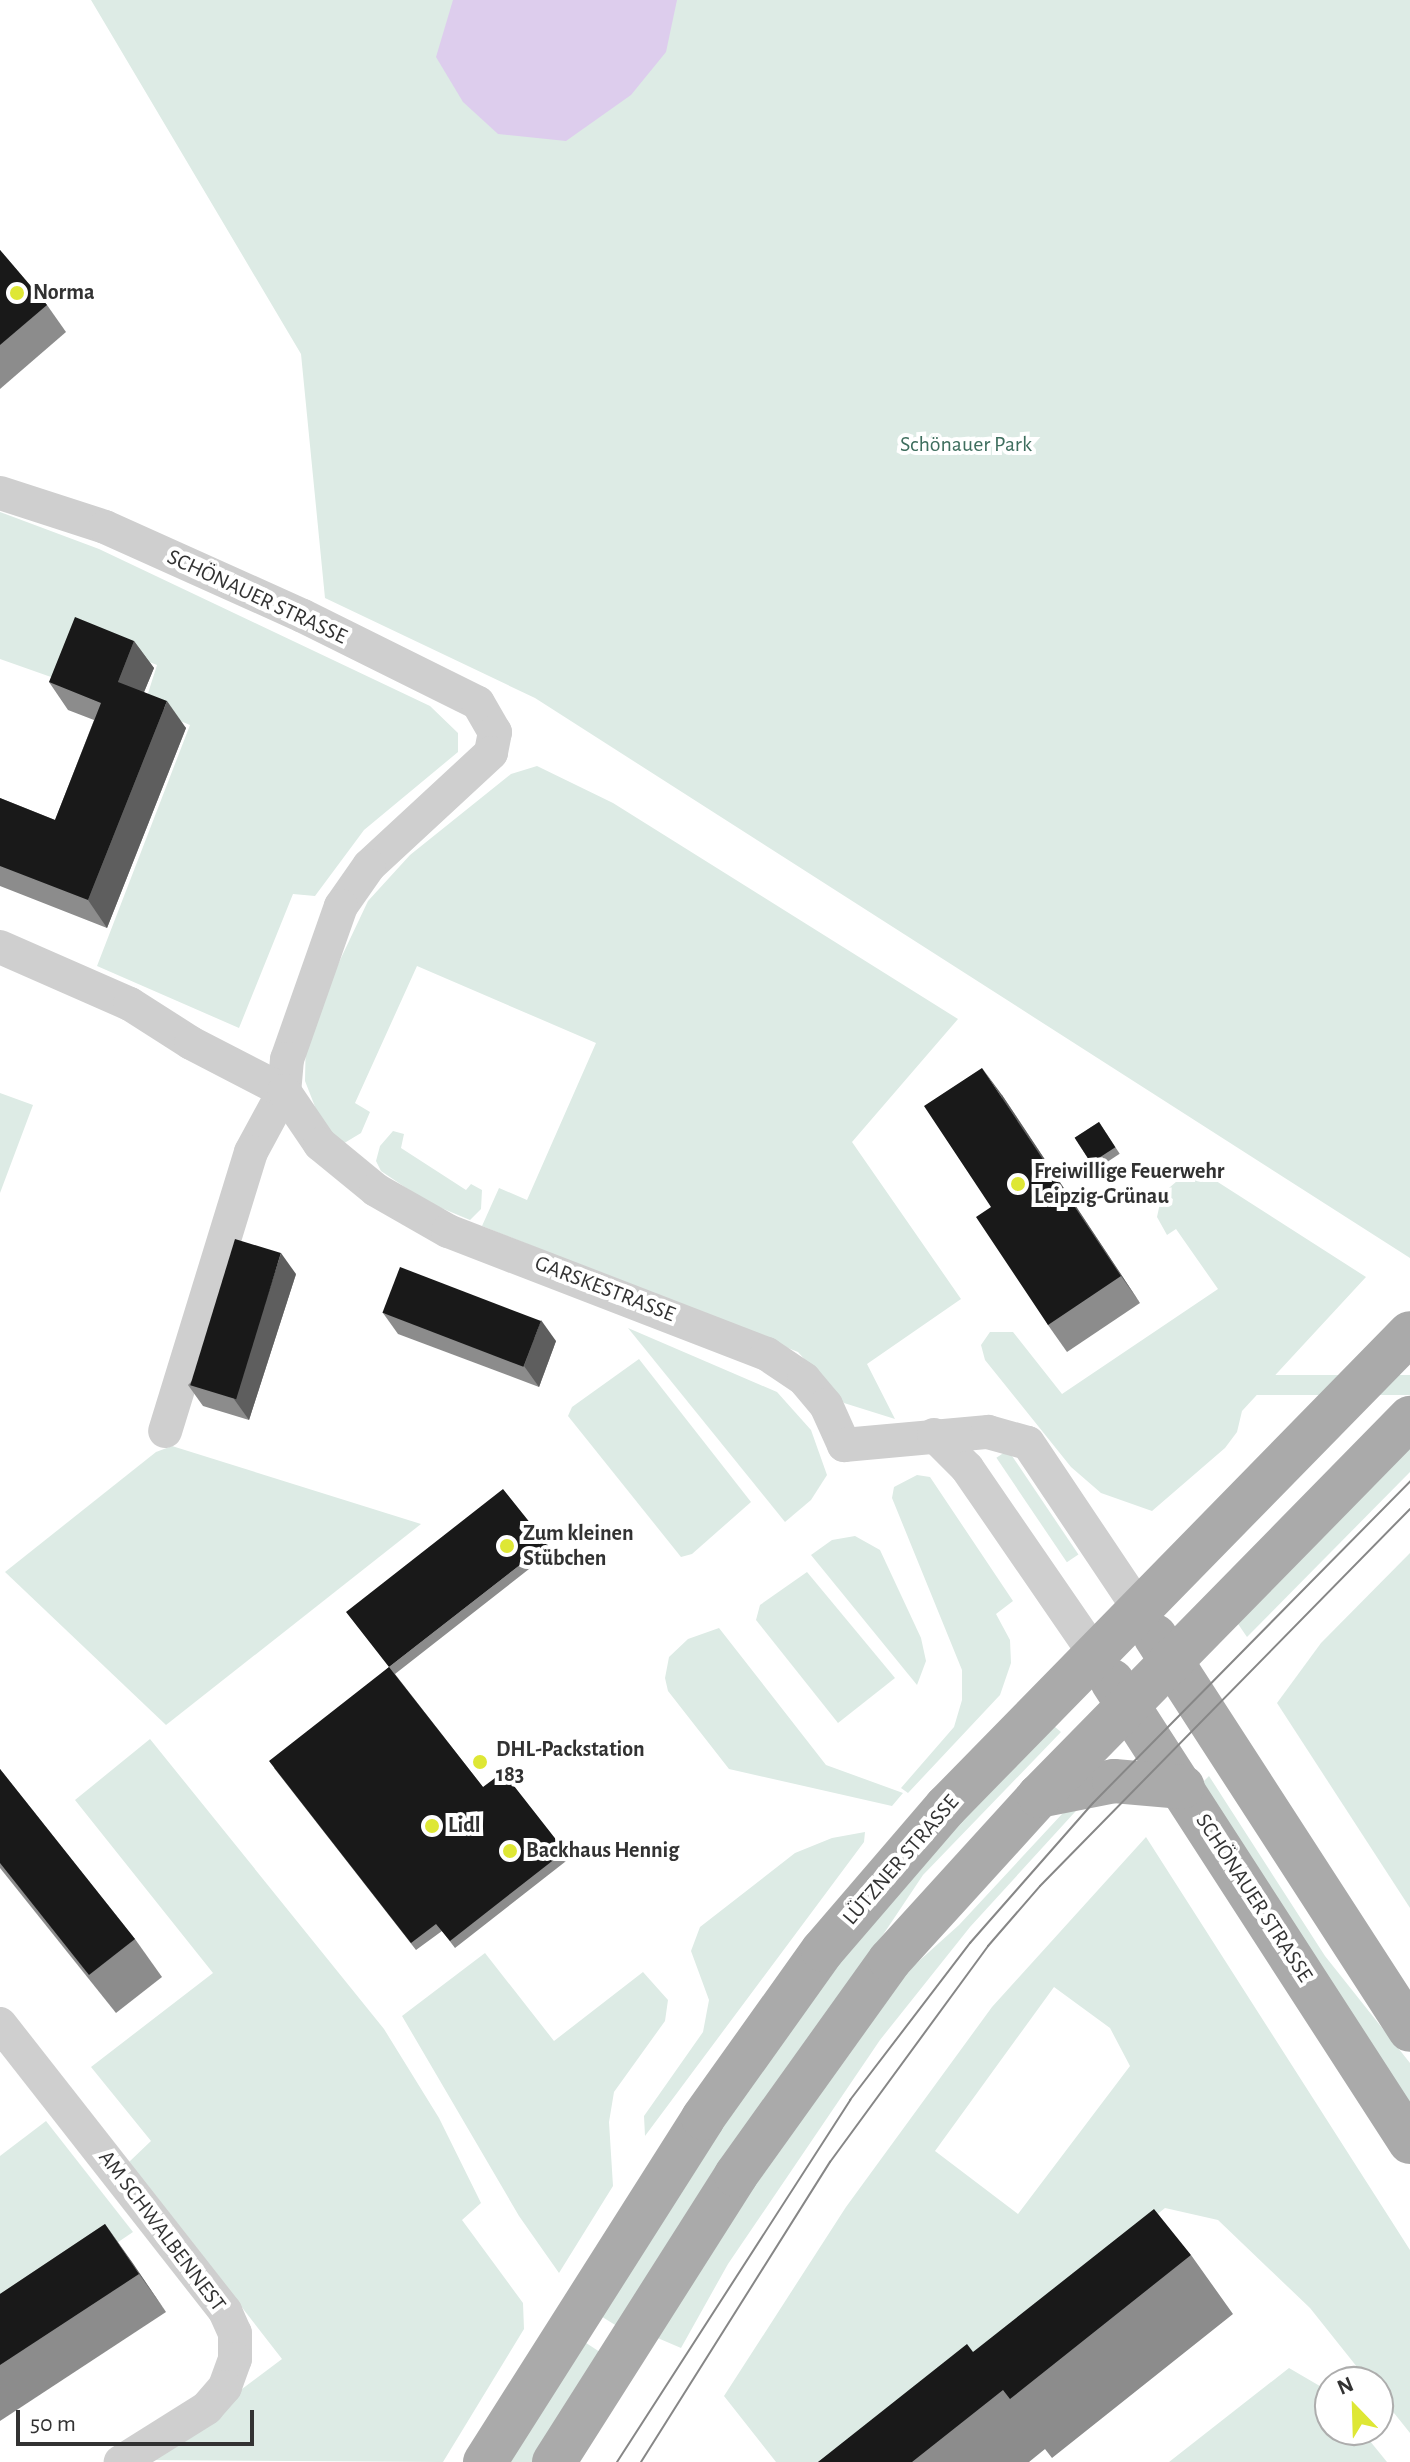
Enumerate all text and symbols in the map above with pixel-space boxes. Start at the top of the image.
place label: Norma [33,280,95,306]
marker: Norma [8,284,26,302]
park label: Schönauer Park [900,432,1032,458]
street label: SCHÖNAUER STRASSE [163,544,351,650]
place label: Freiwillige Feuerwehr Leipzig-Grünau [1034,1158,1224,1210]
marker: Freiwillige Feuerwehr Leipzig-Grünau [1009,1175,1027,1193]
street label: GARSKESTRASSE [531,1250,679,1328]
place label: Zum kleinen Stübchen [523,1520,634,1572]
marker: Zum kleinen Stübchen [498,1537,516,1555]
place label: DHL-Packstation 183 [496,1736,645,1788]
marker: DHL-Packstation 183 [471,1753,489,1771]
street label: LÜTZNER STRASSE [837,1789,965,1931]
street label: SCHÖNAUER STRASSE [1190,1809,1318,1987]
place label: Lidl [448,1813,481,1839]
marker: Lidl [423,1817,441,1835]
place label: Backhaus Hennig [526,1838,679,1864]
marker: Backhaus Hennig [501,1842,519,1860]
street label: AM SCHWALBENNEST [93,2145,231,2317]
north arrow [1314,2366,1394,2446]
text: N [1334,2373,1357,2399]
scale bar [20,2394,258,2444]
text: 50 m [30,2412,76,2436]

